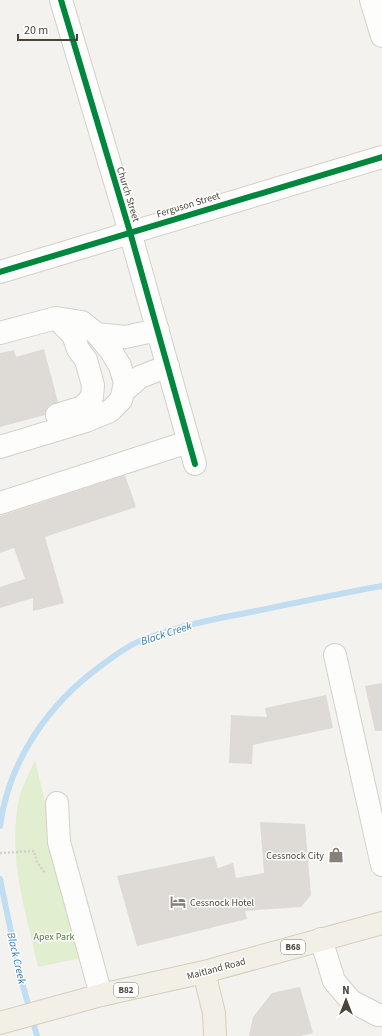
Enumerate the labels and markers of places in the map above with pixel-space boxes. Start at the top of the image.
shop icon: Cessnock City [327,846,345,864]
place label: Cessnock City [266,849,324,863]
hotel icon: Cessnock Hotel [169,893,187,911]
place label: Cessnock Hotel [190,896,254,910]

